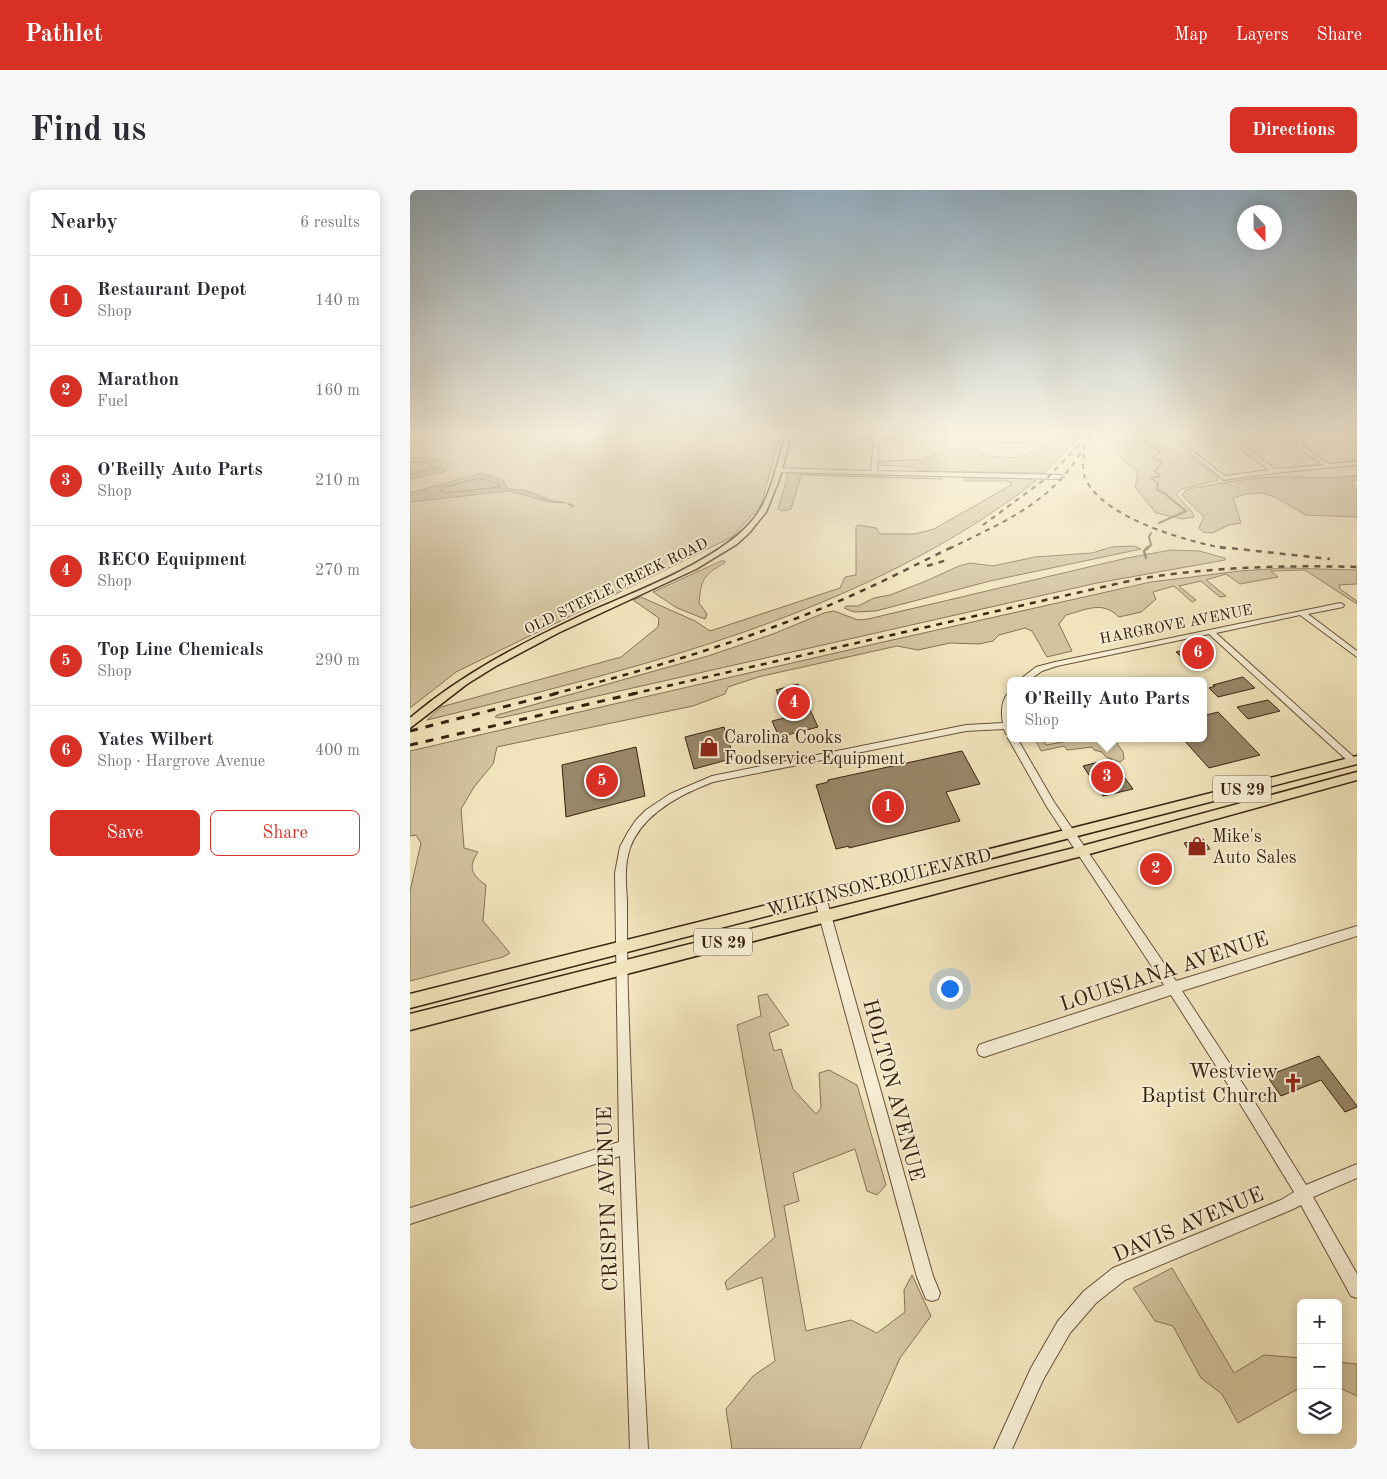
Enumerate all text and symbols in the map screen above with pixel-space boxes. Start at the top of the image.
text: Pathlet [25,23,103,47]
text: Map [1174,26,1208,44]
text: Layers [1236,26,1288,44]
text: Share [1316,26,1362,44]
button: Directions [1230,107,1357,153]
text: Find us [30,113,146,148]
north arrow [1237,205,1282,250]
text: Nearby [50,212,118,233]
text: 6 results [300,215,360,231]
text: Restaurant Depot [97,281,246,300]
text: 1 [61,293,71,309]
text: 140 m [315,293,360,309]
text: Shop [97,304,132,320]
text: Marathon [97,371,179,390]
text: 2 [61,383,71,399]
text: 160 m [315,383,360,399]
text: Fuel [97,394,128,410]
text: O'Reilly Auto Parts [97,461,263,480]
text: 3 [61,473,71,489]
text: 210 m [315,473,360,489]
text: Shop [97,484,132,500]
street label: OLD STEELE CREEK ROAD [522,536,711,638]
text: RECO Equipment [97,551,247,570]
text: 4 [61,563,71,579]
text: 270 m [315,563,360,579]
text: Shop [97,574,132,590]
street label: HARGROVE AVENUE [1099,603,1254,648]
pin: 6 [1182,634,1214,672]
text: Top Line Chemicals [97,641,263,660]
text: 5 [61,653,71,669]
text: 290 m [315,653,360,669]
text: Shop [97,664,132,680]
popup [1007,677,1207,742]
pin: 4 [778,684,810,722]
text: O'Reilly Auto Parts [1024,690,1190,709]
text: Shop [1024,713,1059,729]
place label: Carolina Cooks Foodservice Equipment [724,729,905,768]
text: Yates Wilbert [97,731,214,750]
shop icon: Carolina Cooks Foodservice Equipment [698,736,720,758]
text: 6 [61,743,71,759]
text: 400 m [315,743,360,759]
text: Shop · Hargrove Avenue [97,754,265,770]
pin: 3 [1091,758,1123,796]
pin: 5 [586,762,618,800]
road number: US 29 [1213,776,1271,802]
pin: 1 [872,788,904,826]
button: Save [50,810,200,856]
button: Share [210,810,360,856]
place label: Mike's Auto Sales [1212,828,1297,867]
shop icon: Mike's Auto Sales [1186,835,1208,857]
street label: WILKINSON BOULEVARD [765,846,993,920]
pin: 2 [1140,850,1172,888]
road number: US 29 [694,929,752,956]
street label: LOUISIANA AVENUE [1058,929,1271,1016]
your location [937,976,963,1002]
street label: HOLTON AVENUE [858,997,927,1184]
place label: Westview Baptist Church [1141,1062,1278,1107]
church icon: Westview Baptist Church [1282,1072,1304,1094]
street label: CRISPIN AVENUE [595,1106,622,1292]
street label: DAVIS AVENUE [1110,1184,1267,1267]
map controls [1297,1299,1342,1434]
button: + [1297,1299,1342,1344]
button: − [1297,1344,1342,1389]
button: layers [1297,1389,1342,1434]

